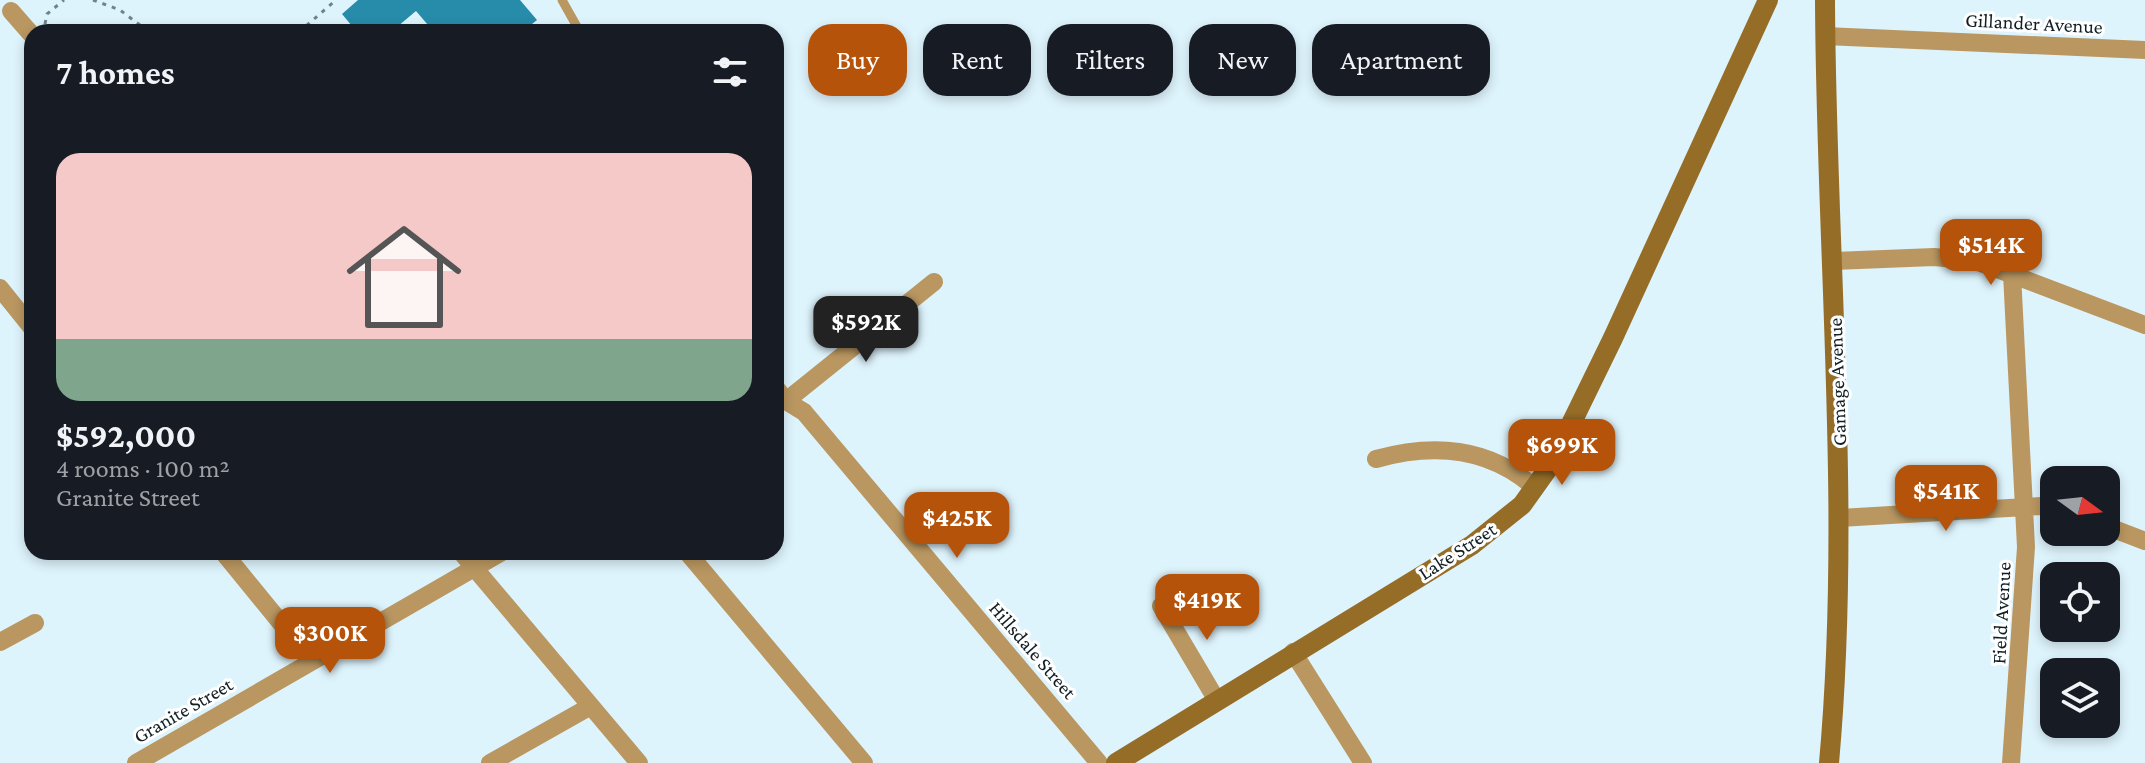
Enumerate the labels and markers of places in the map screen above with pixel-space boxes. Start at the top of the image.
pin: $514K [1935,219,2047,287]
pin: $592K [810,296,922,364]
pin: $699K [1506,419,1618,487]
pin: $541K [1890,465,2002,533]
pin: $425K [901,492,1013,560]
pin: $419K [1151,574,1263,642]
pin: $300K [274,607,386,675]

